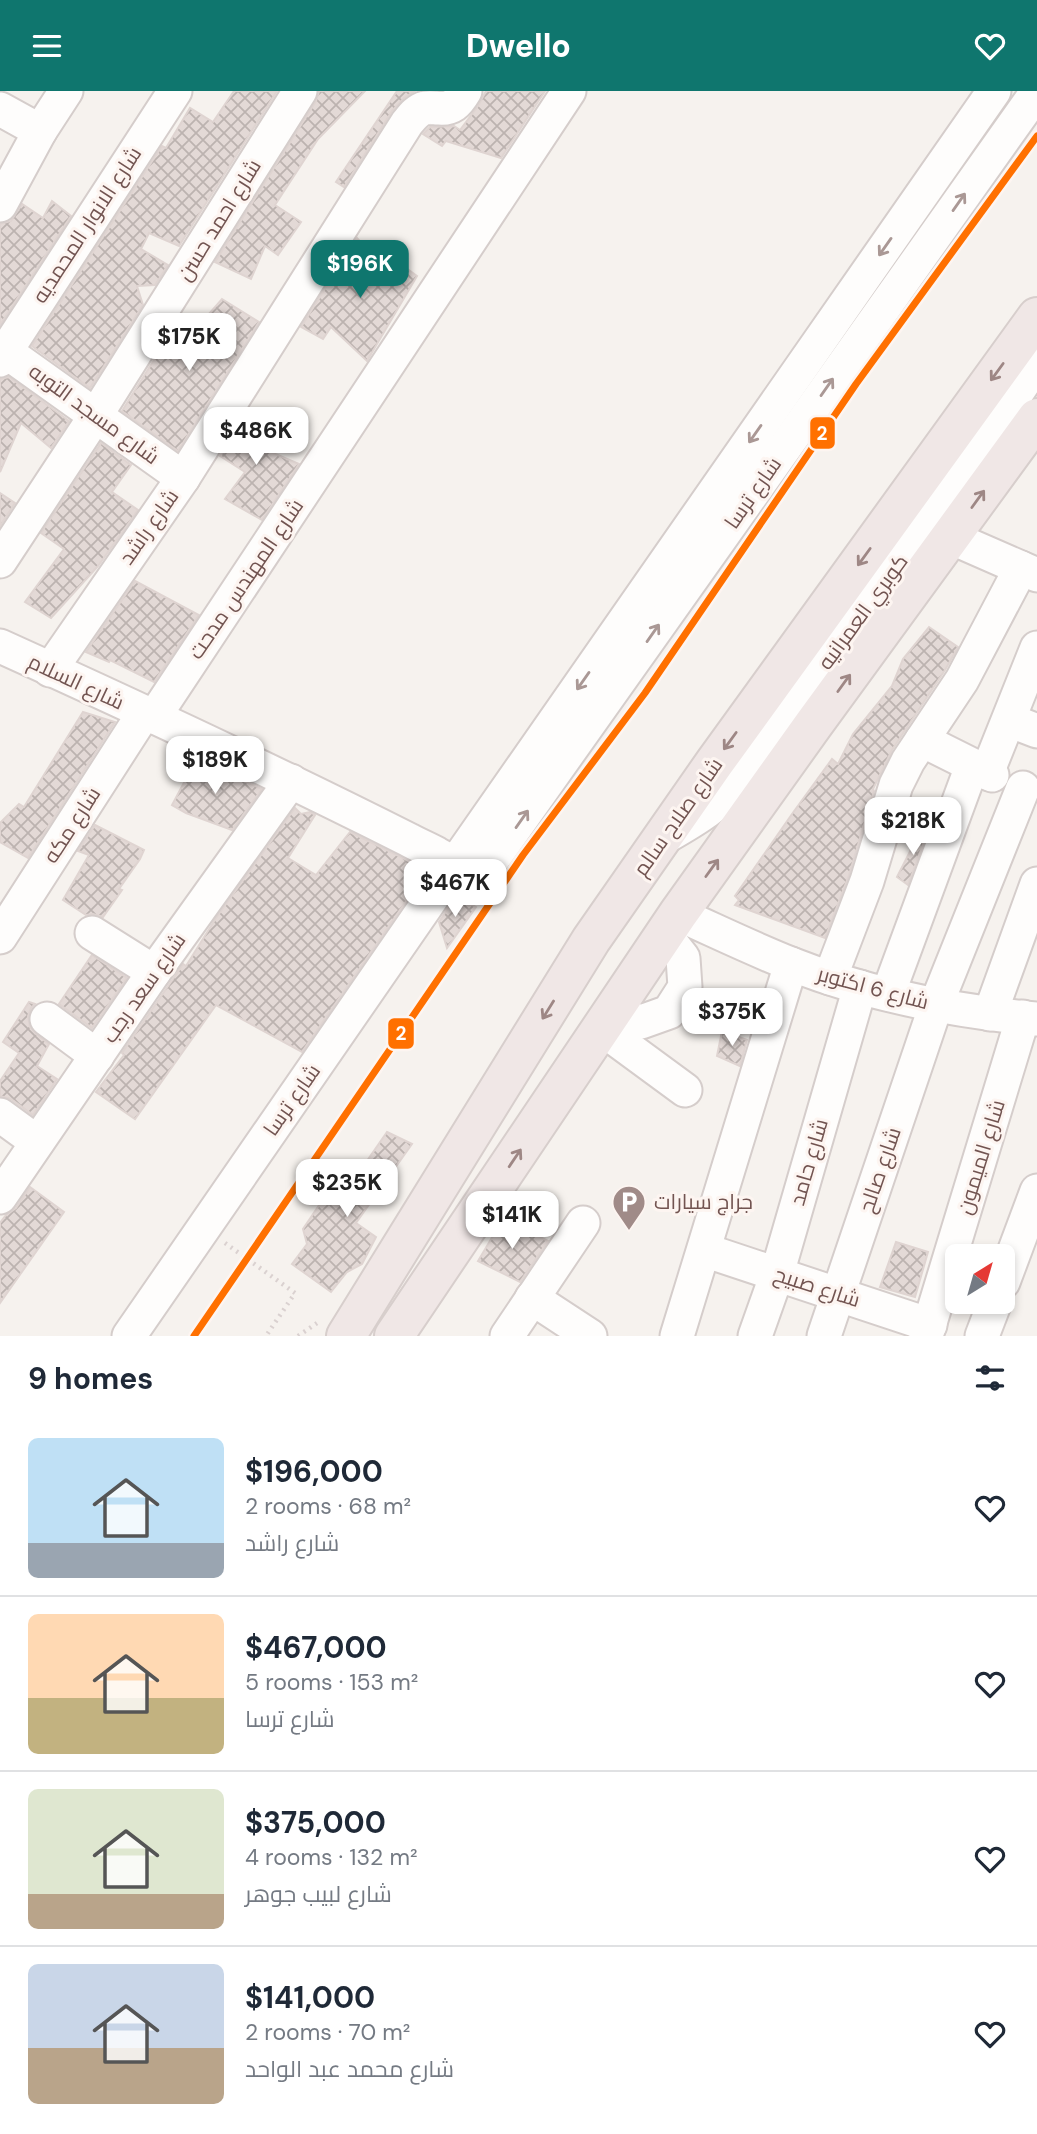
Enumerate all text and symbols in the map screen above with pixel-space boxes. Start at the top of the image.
text: Dwello [466,25,571,67]
icon: menu [28,27,66,65]
icon: heart [971,27,1009,65]
street label: شارع الانوار المحمديه [26,141,148,309]
street label: شارع احمد حسن [170,154,268,286]
one-way arrow [952,193,966,212]
one-way arrow [878,237,892,256]
pin: $196K [311,241,409,300]
text: $196K [327,248,393,278]
pin: $175K [140,313,238,373]
text: $175K [157,321,221,351]
street label: شارع مسجد التوبه [23,357,165,471]
one-way arrow [990,362,1004,381]
one-way arrow [820,378,834,397]
pin: $486K [207,407,305,467]
text: $486K [219,415,293,445]
line badge: 2 [809,416,836,450]
text: 2 [817,421,828,446]
one-way arrow [748,424,762,443]
street label: شارع ترسا [718,451,788,535]
street label: شارع راشد [113,484,185,570]
one-way arrow [970,490,985,509]
street label: شارع المهندس مدحت [182,493,310,665]
one-way arrow [857,547,871,566]
street label: كوبري العمرانيه [812,549,916,677]
one-way arrow [646,624,660,643]
street label: شارع السلام [23,648,129,716]
one-way arrow [576,671,590,690]
one-way arrow [836,674,851,693]
one-way arrow [723,731,738,750]
pin: $189K [166,737,264,796]
text: $189K [182,744,248,774]
street label: شارع صلاح سالم [627,752,729,882]
street label: شارع مكه [37,781,107,869]
pin: $218K [864,797,962,857]
text: $218K [880,805,946,835]
one-way arrow [515,810,529,829]
pin: $467K [406,859,504,919]
one-way arrow [704,860,719,878]
text: $467K [420,867,490,897]
street label: شارع سعد رجب [96,927,192,1049]
street label: شارع 6 اكتوبر [813,959,932,1016]
pin: $375K [683,989,781,1048]
text: $375K [698,996,766,1026]
one-way arrow [540,1000,554,1020]
line badge: 2 [387,1017,415,1050]
text: 2 [396,1021,407,1046]
street label: شارع ترسا [257,1058,327,1142]
street label: شارع الميمون [950,1096,1012,1218]
street label: شارع حامد [783,1115,835,1209]
street label: شارع صالح [852,1124,908,1216]
one-way arrow [508,1149,522,1168]
pin: $235K [298,1159,396,1219]
text: $235K [312,1167,382,1197]
parking icon: جراج سيارات [610,1183,648,1232]
place label: جراج سيارات [654,1188,753,1216]
pin: $141K [463,1191,561,1251]
text: $141K [482,1199,542,1229]
north arrow [945,1244,1015,1314]
map controls [945,1244,1015,1314]
street label: شارع صبيح [770,1260,864,1314]
text: 9 homes [28,1359,153,1398]
icon: filters [971,1359,1009,1397]
text: $196,000 [245,1452,383,1491]
icon: home [84,1466,168,1550]
icon: heart [971,1489,1009,1527]
text: 2 rooms · 68 m² [245,1491,411,1521]
text: شارع راشد [245,1528,339,1558]
text: $467,000 [245,1628,387,1667]
icon: home [84,1642,168,1726]
icon: heart [971,1665,1009,1703]
text: 5 rooms · 153 m² [245,1667,418,1697]
text: شارع ترسا [245,1704,335,1734]
text: $375,000 [245,1803,386,1842]
icon: home [84,1817,168,1901]
icon: heart [971,1840,1009,1878]
text: 4 rooms · 132 m² [245,1842,417,1872]
text: شارع لبيب جوهر [245,1879,392,1909]
text: $141,000 [245,1978,375,2017]
icon: home [84,1992,168,2076]
icon: heart [971,2015,1009,2053]
text: 2 rooms · 70 m² [245,2017,410,2047]
text: شارع محمد عبد الواحد [245,2054,454,2084]

